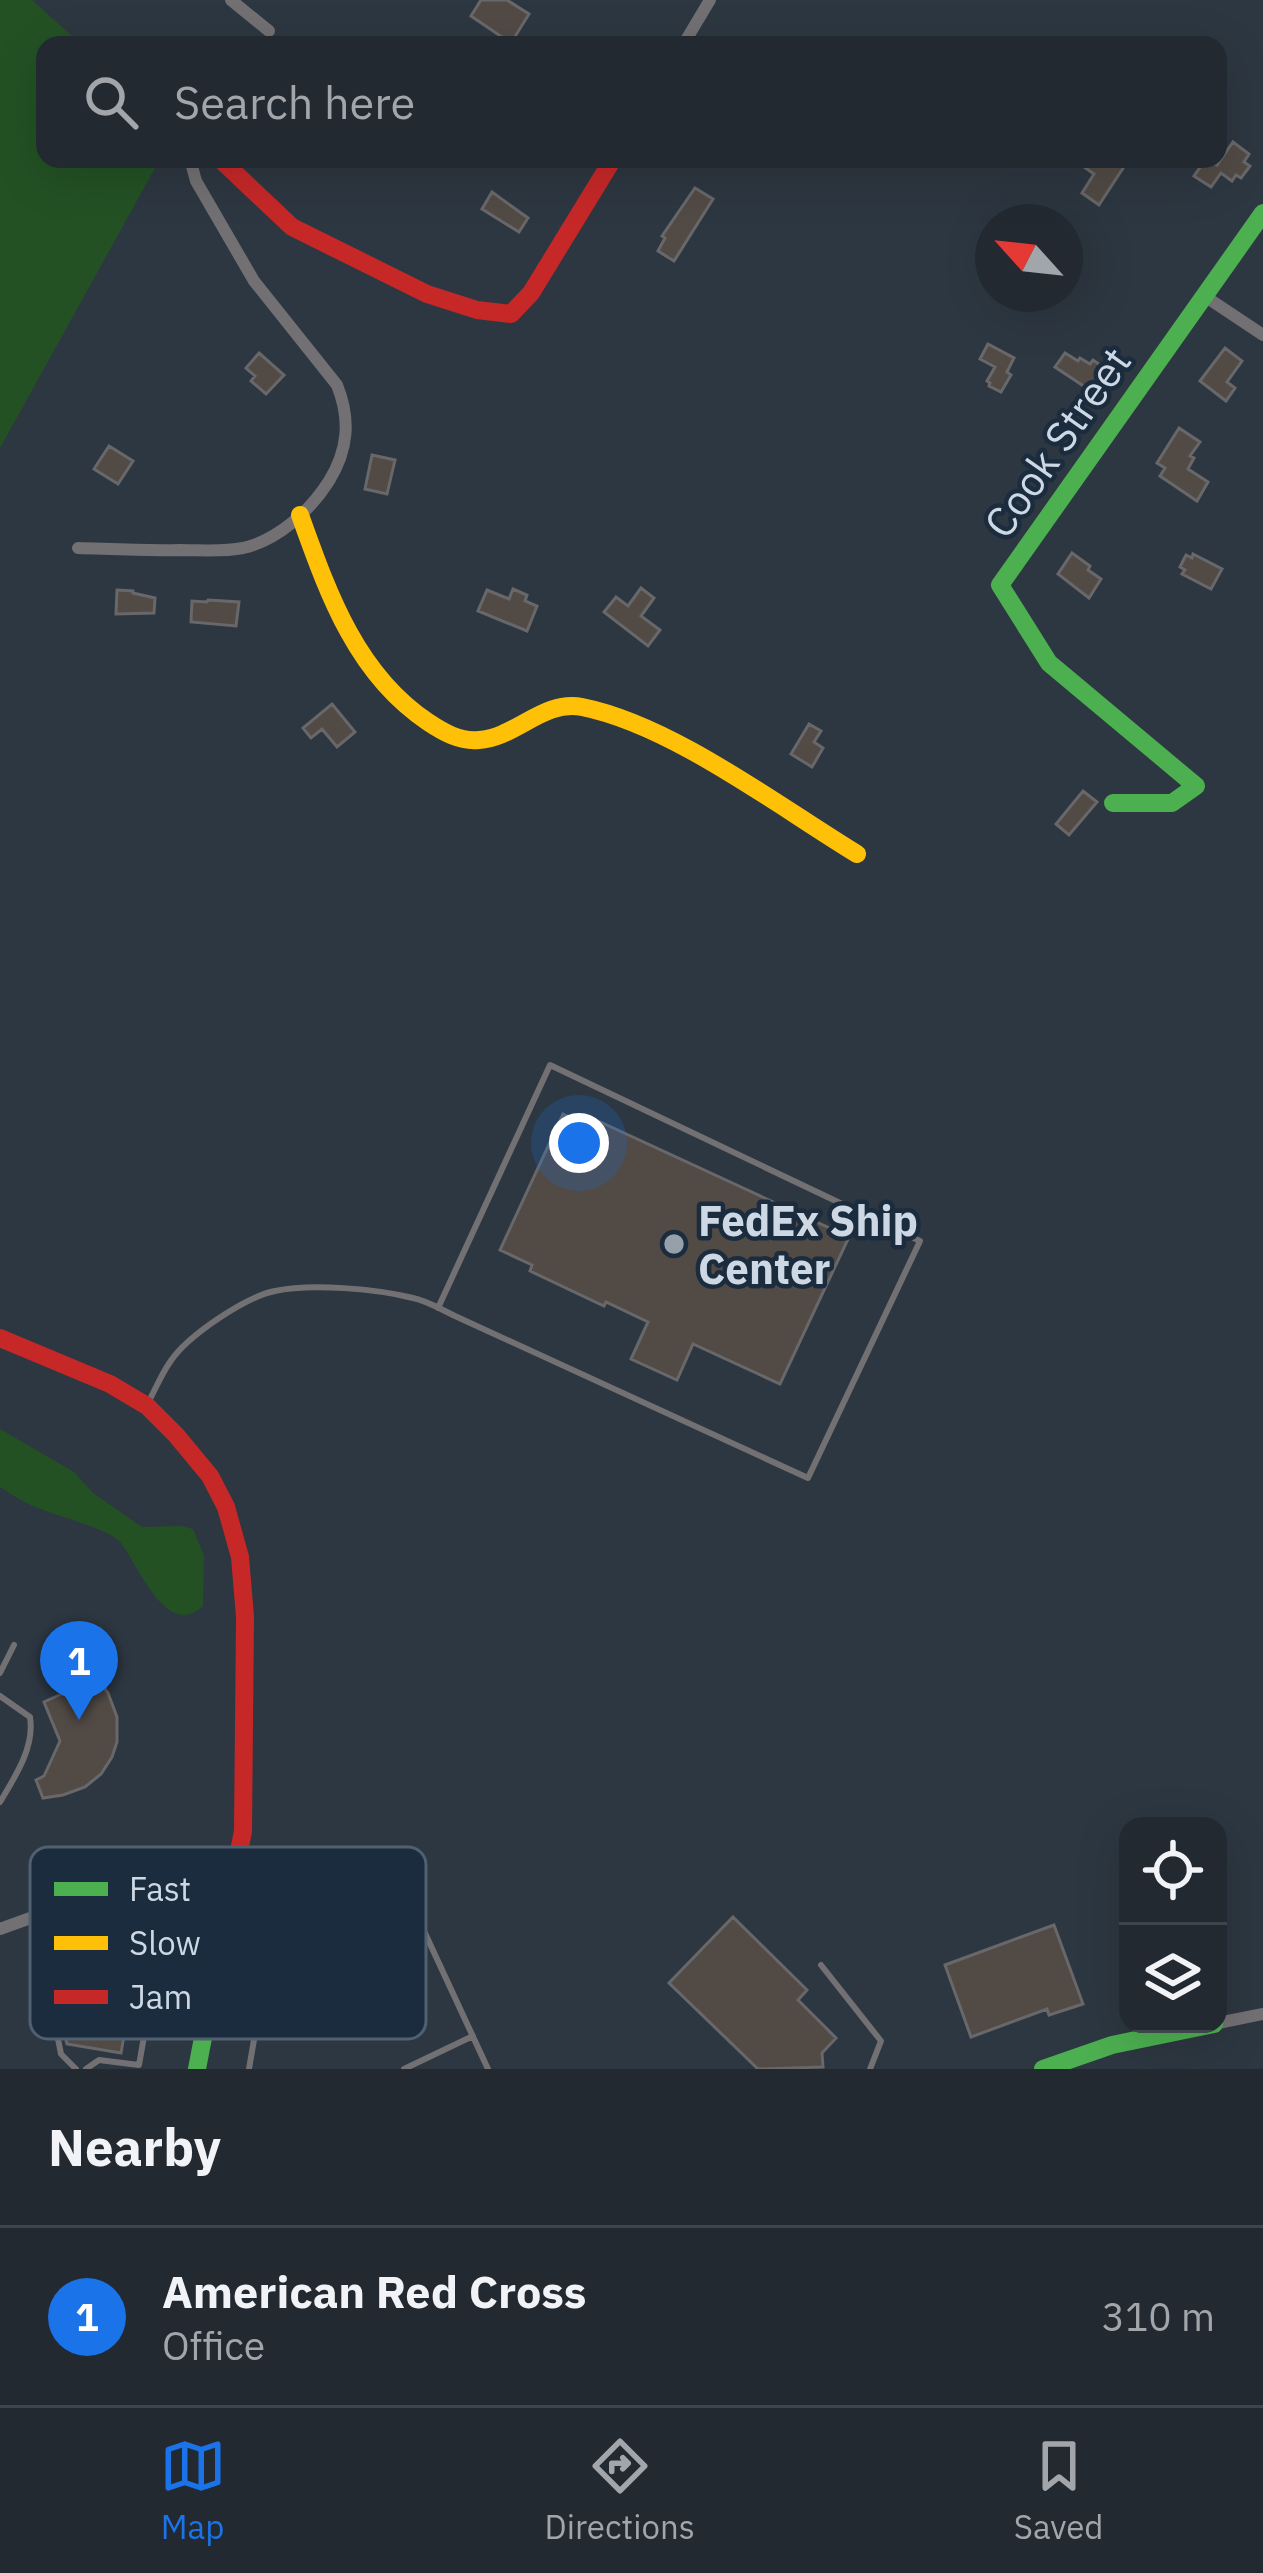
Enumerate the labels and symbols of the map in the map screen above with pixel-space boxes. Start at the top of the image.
north arrow [975,204,1083,312]
street label: Cook Street [971,336,1143,548]
your location [549,1113,609,1173]
place label: FedEx Ship Center [698,1193,918,1296]
marker: FedEx Ship Center [661,1231,687,1257]
pin: 1 [40,1621,118,1720]
legend [30,1847,426,2039]
text: Fast [129,1867,191,1910]
text: Slow [129,1921,201,1964]
text: Jam [129,1975,192,2018]

